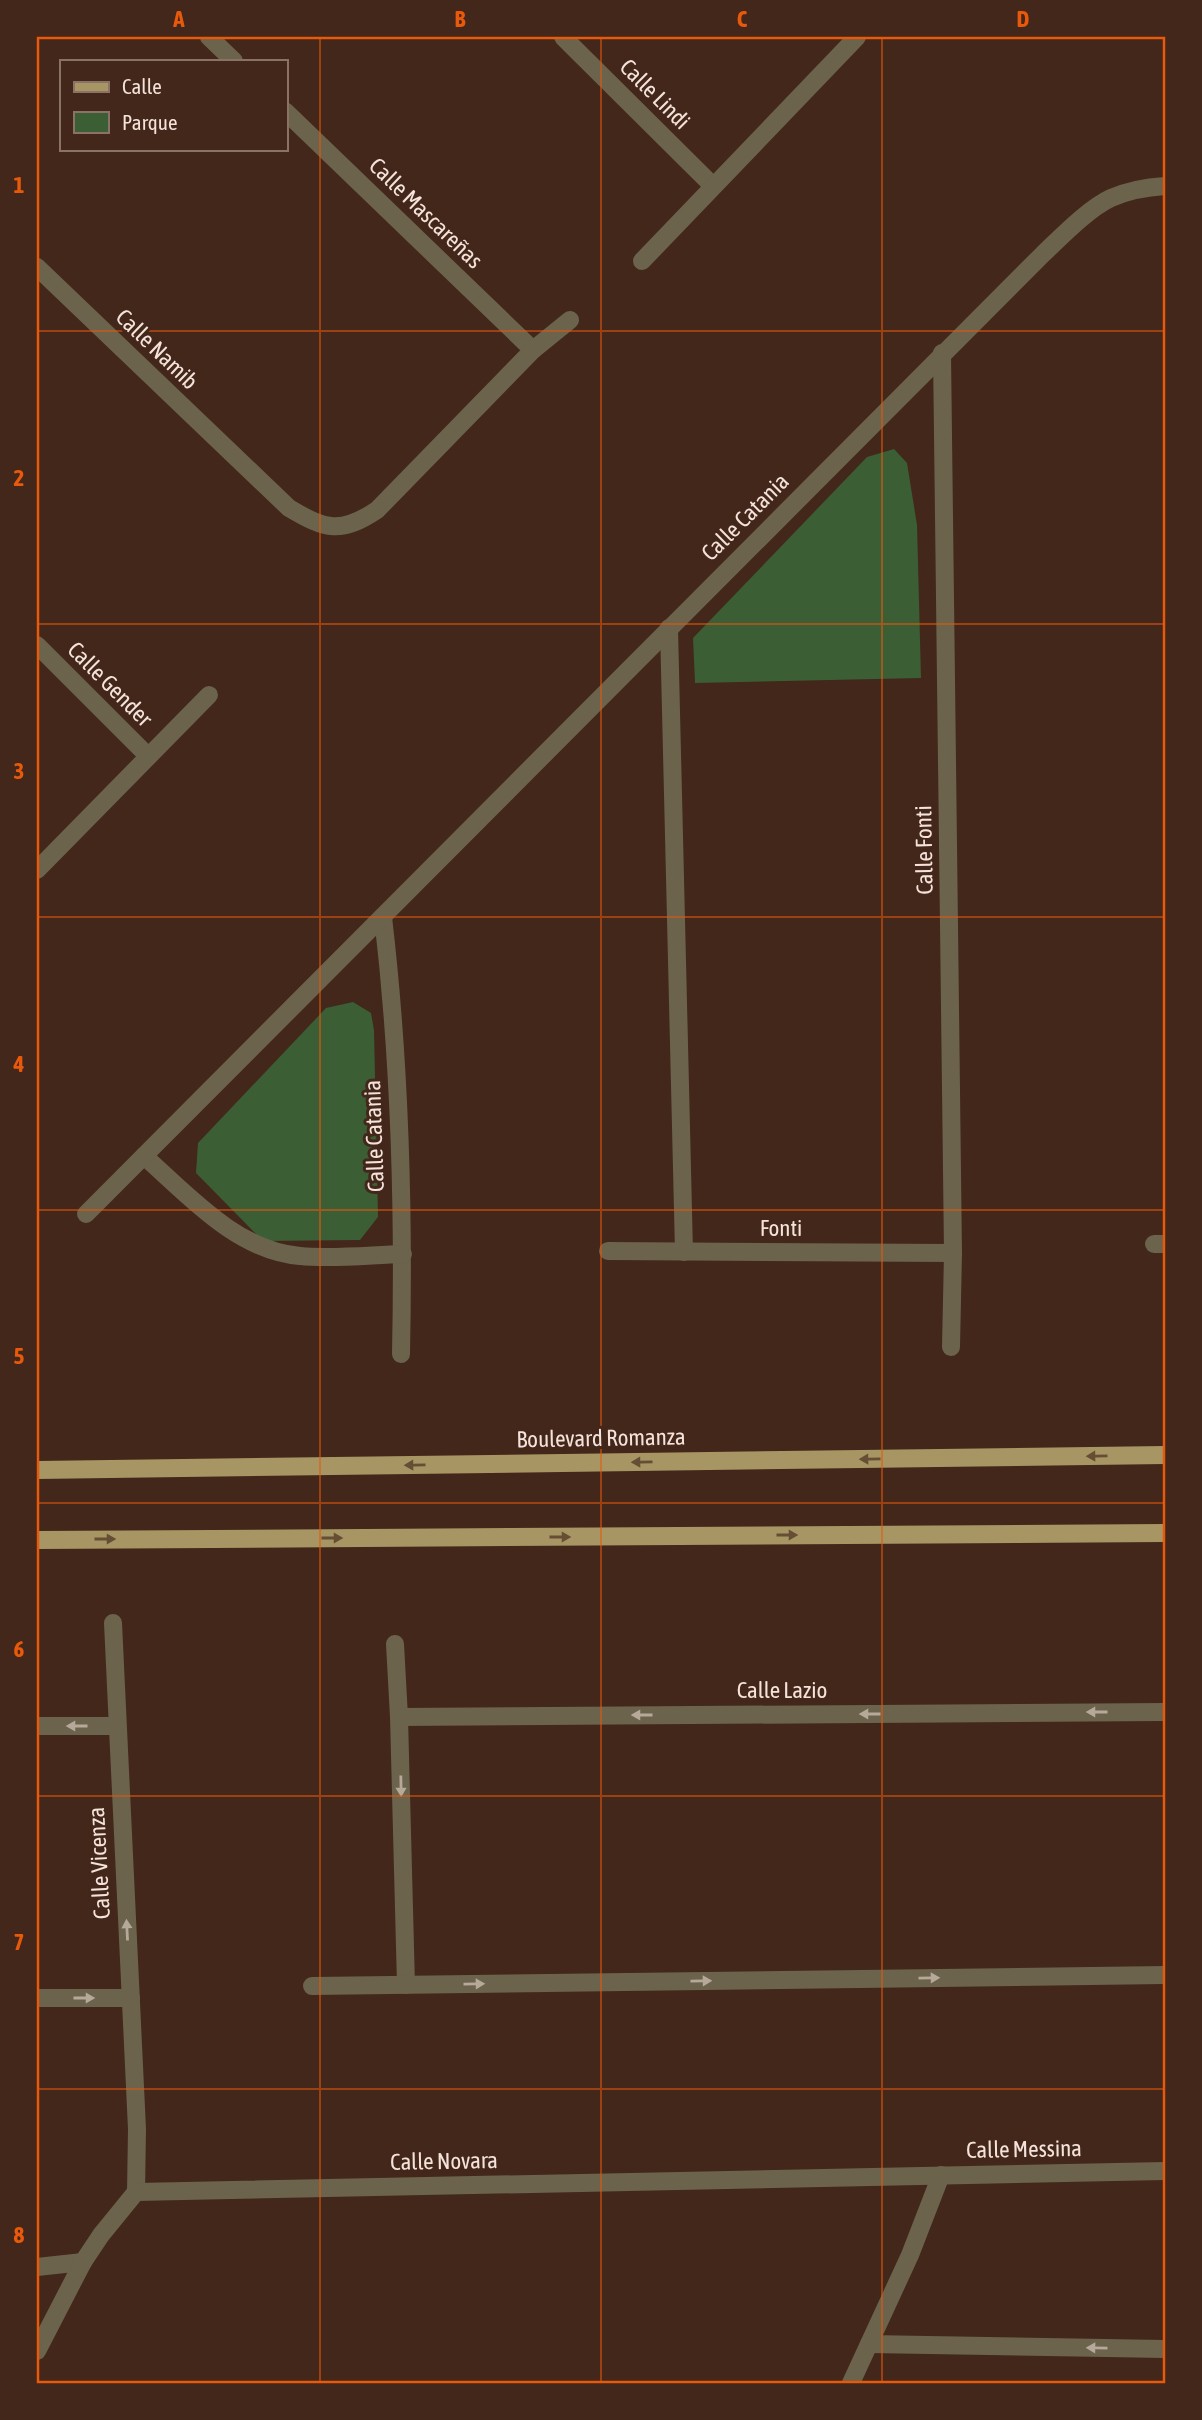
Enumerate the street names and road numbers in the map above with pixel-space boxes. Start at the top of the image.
street label: Calle Lindi [615,54,695,134]
street label: Calle Mascareñas [364,153,488,273]
street label: Calle Namib [111,304,203,394]
street label: Calle Catania [696,468,794,566]
street label: Calle Gender [62,636,158,732]
street label: Calle Fonti [910,805,938,895]
street label: Calle Catania [359,1080,389,1192]
street label: Fonti [760,1215,802,1241]
street label: Boulevard Romanza [516,1424,686,1452]
street label: Calle Lazio [737,1677,827,1703]
street label: Calle Vicenza [83,1806,115,1920]
street label: Calle Messina [966,2135,1082,2163]
street label: Calle Novara [390,2147,498,2175]

